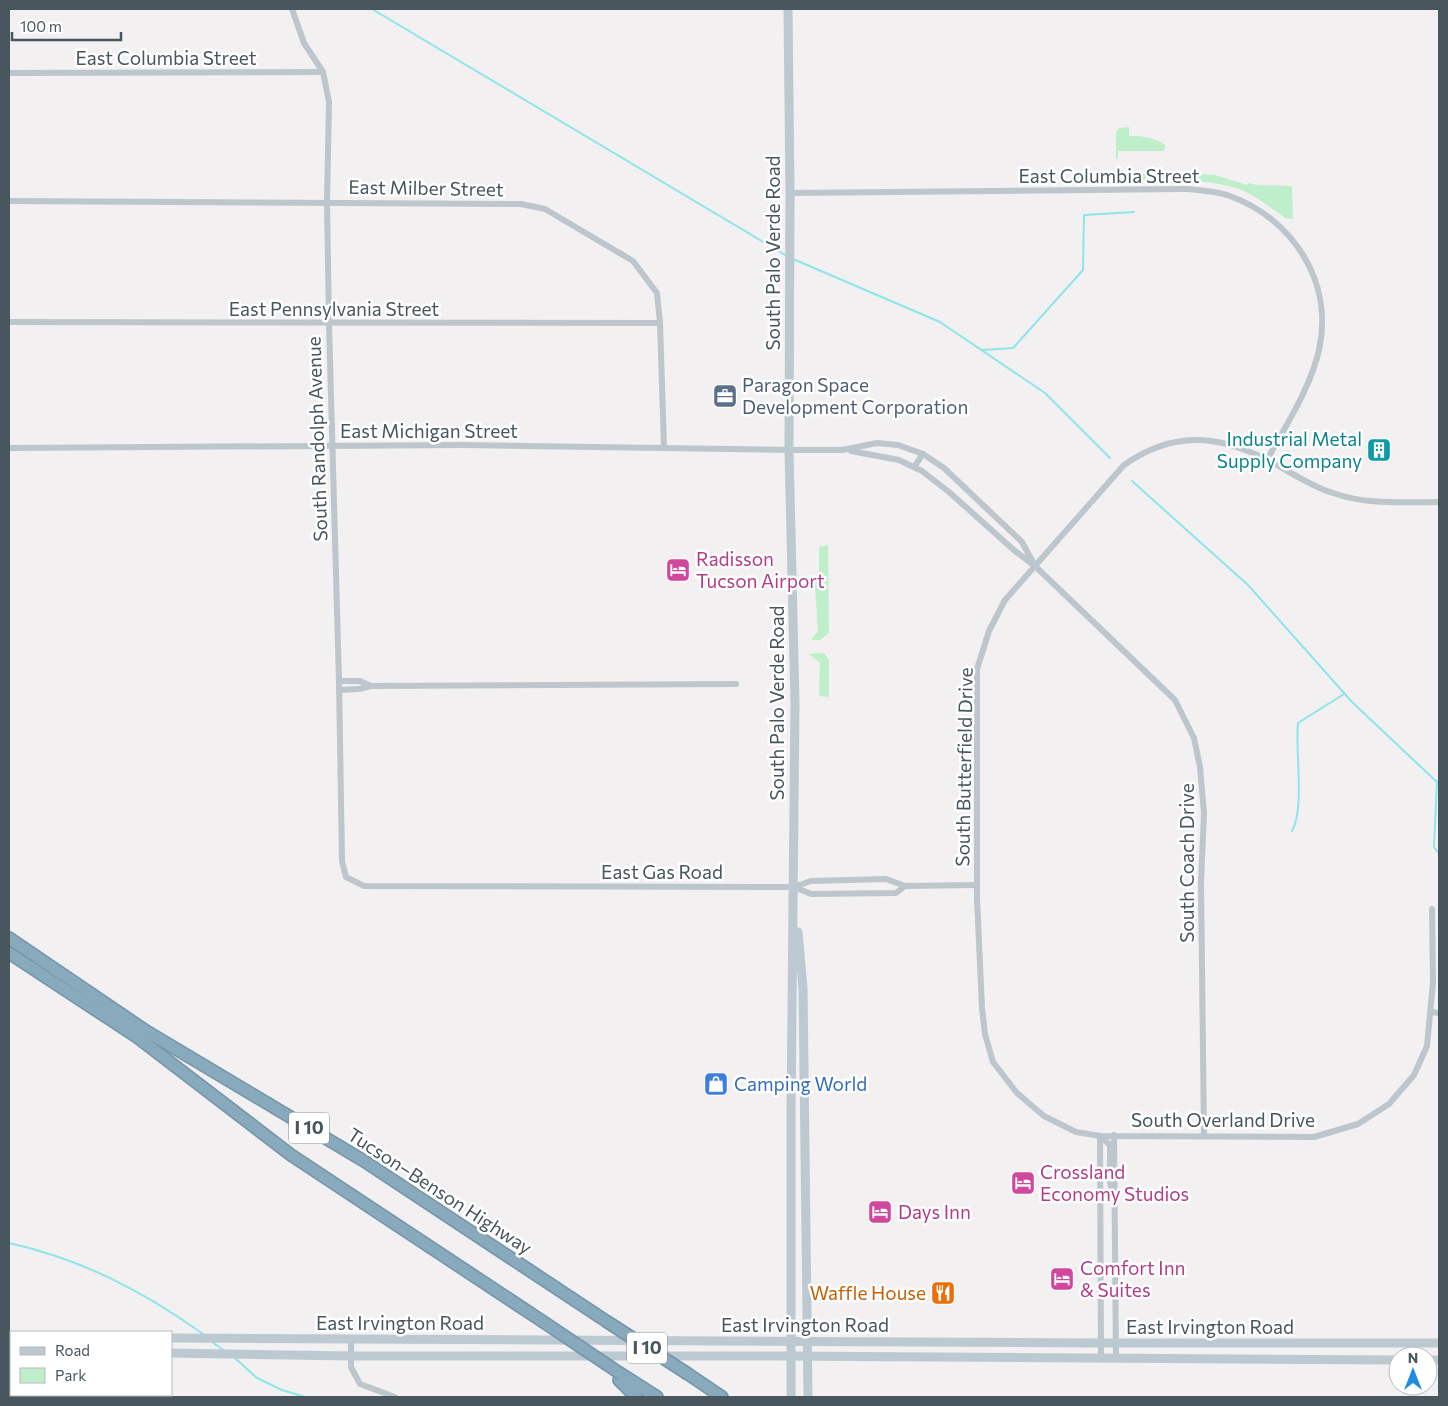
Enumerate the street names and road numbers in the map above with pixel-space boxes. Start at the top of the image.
street label: East Columbia Street [75,46,257,69]
street label: South Palo Verde Road [761,155,784,351]
street label: East Columbia Street [1018,164,1200,187]
street label: East Milber Street [348,175,504,200]
street label: East Pennsylvania Street [229,297,439,320]
street label: South Randolph Avenue [301,336,332,542]
street label: East Michigan Street [340,419,518,442]
street label: South Palo Verde Road [765,605,788,801]
street label: South Butterfield Drive [950,667,977,867]
street label: South Coach Drive [1175,783,1198,943]
street label: East Gas Road [601,860,723,883]
street label: South Overland Drive [1131,1108,1315,1131]
road number: I 10 [289,1112,329,1144]
street label: Tucson–Benson Highway [344,1122,537,1259]
street label: East Irvington Road [316,1311,484,1334]
street label: East Irvington Road [721,1313,889,1336]
street label: East Irvington Road [1126,1315,1294,1338]
road number: I 10 [627,1332,667,1364]

